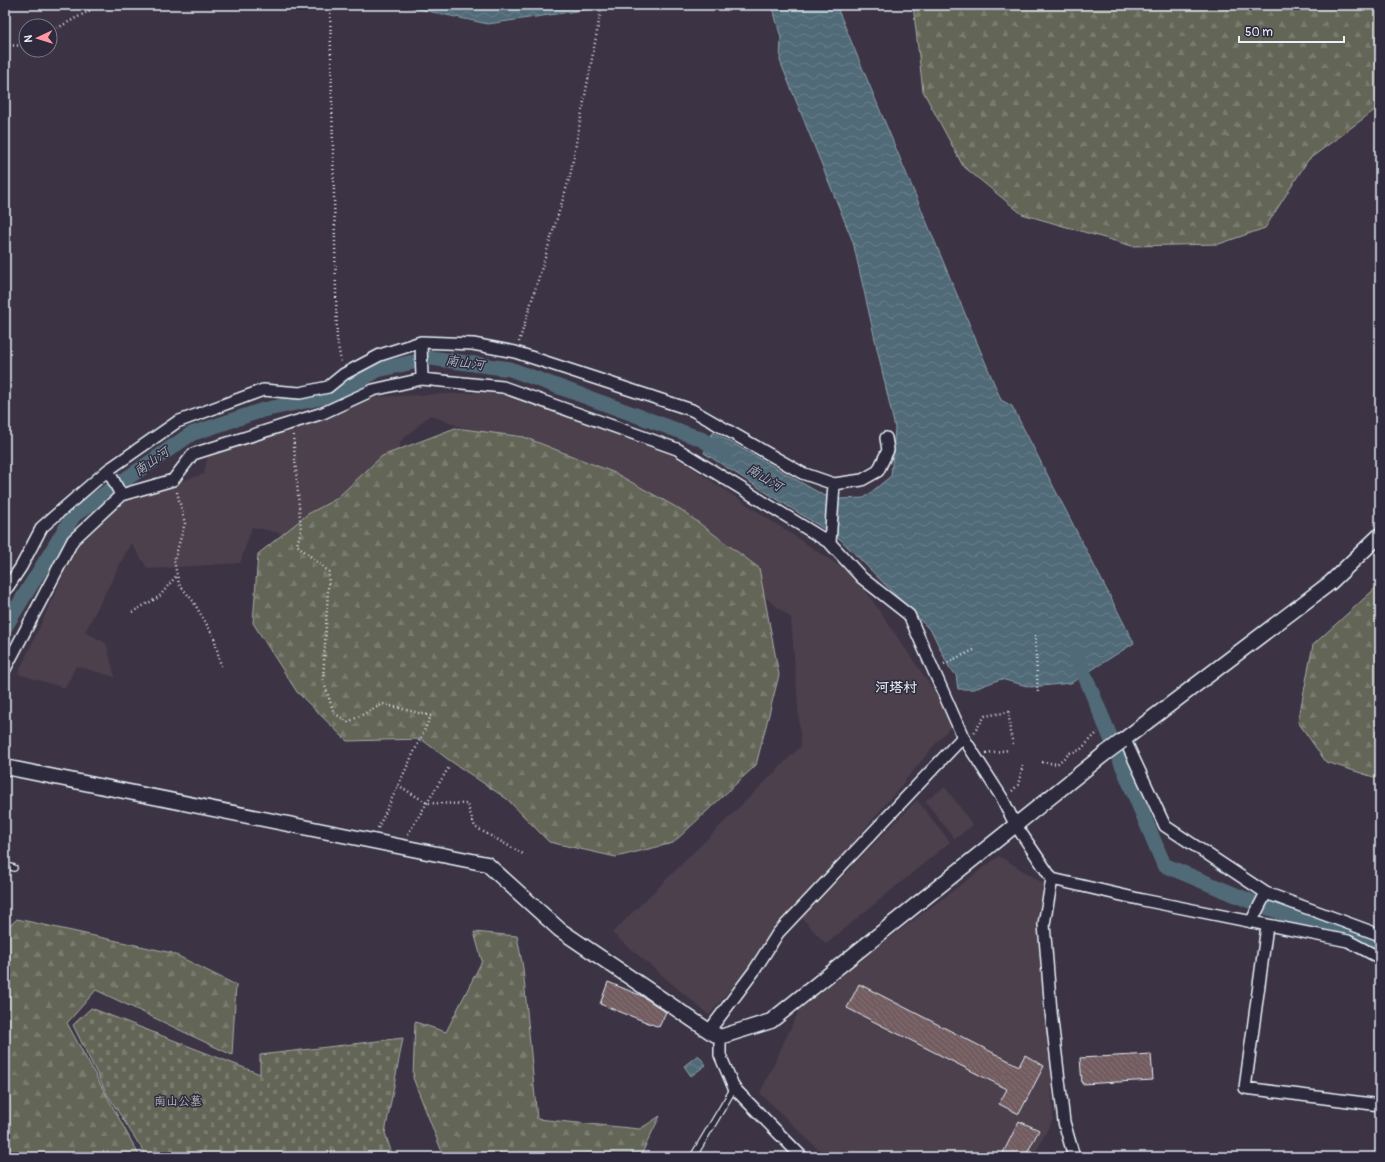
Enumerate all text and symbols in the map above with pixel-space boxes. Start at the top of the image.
north arrow [18,18,58,58]
scale bar [1239,18,1344,44]
text: 50 m [1245,25,1273,40]
text: N [22,34,35,43]
water label: 南山河 [444,352,487,374]
water label: 南山河 [131,443,174,480]
water label: 南山河 [744,461,787,496]
district label: 河塔村 [875,679,917,696]
park label: 南山公墓 [154,1094,202,1109]

